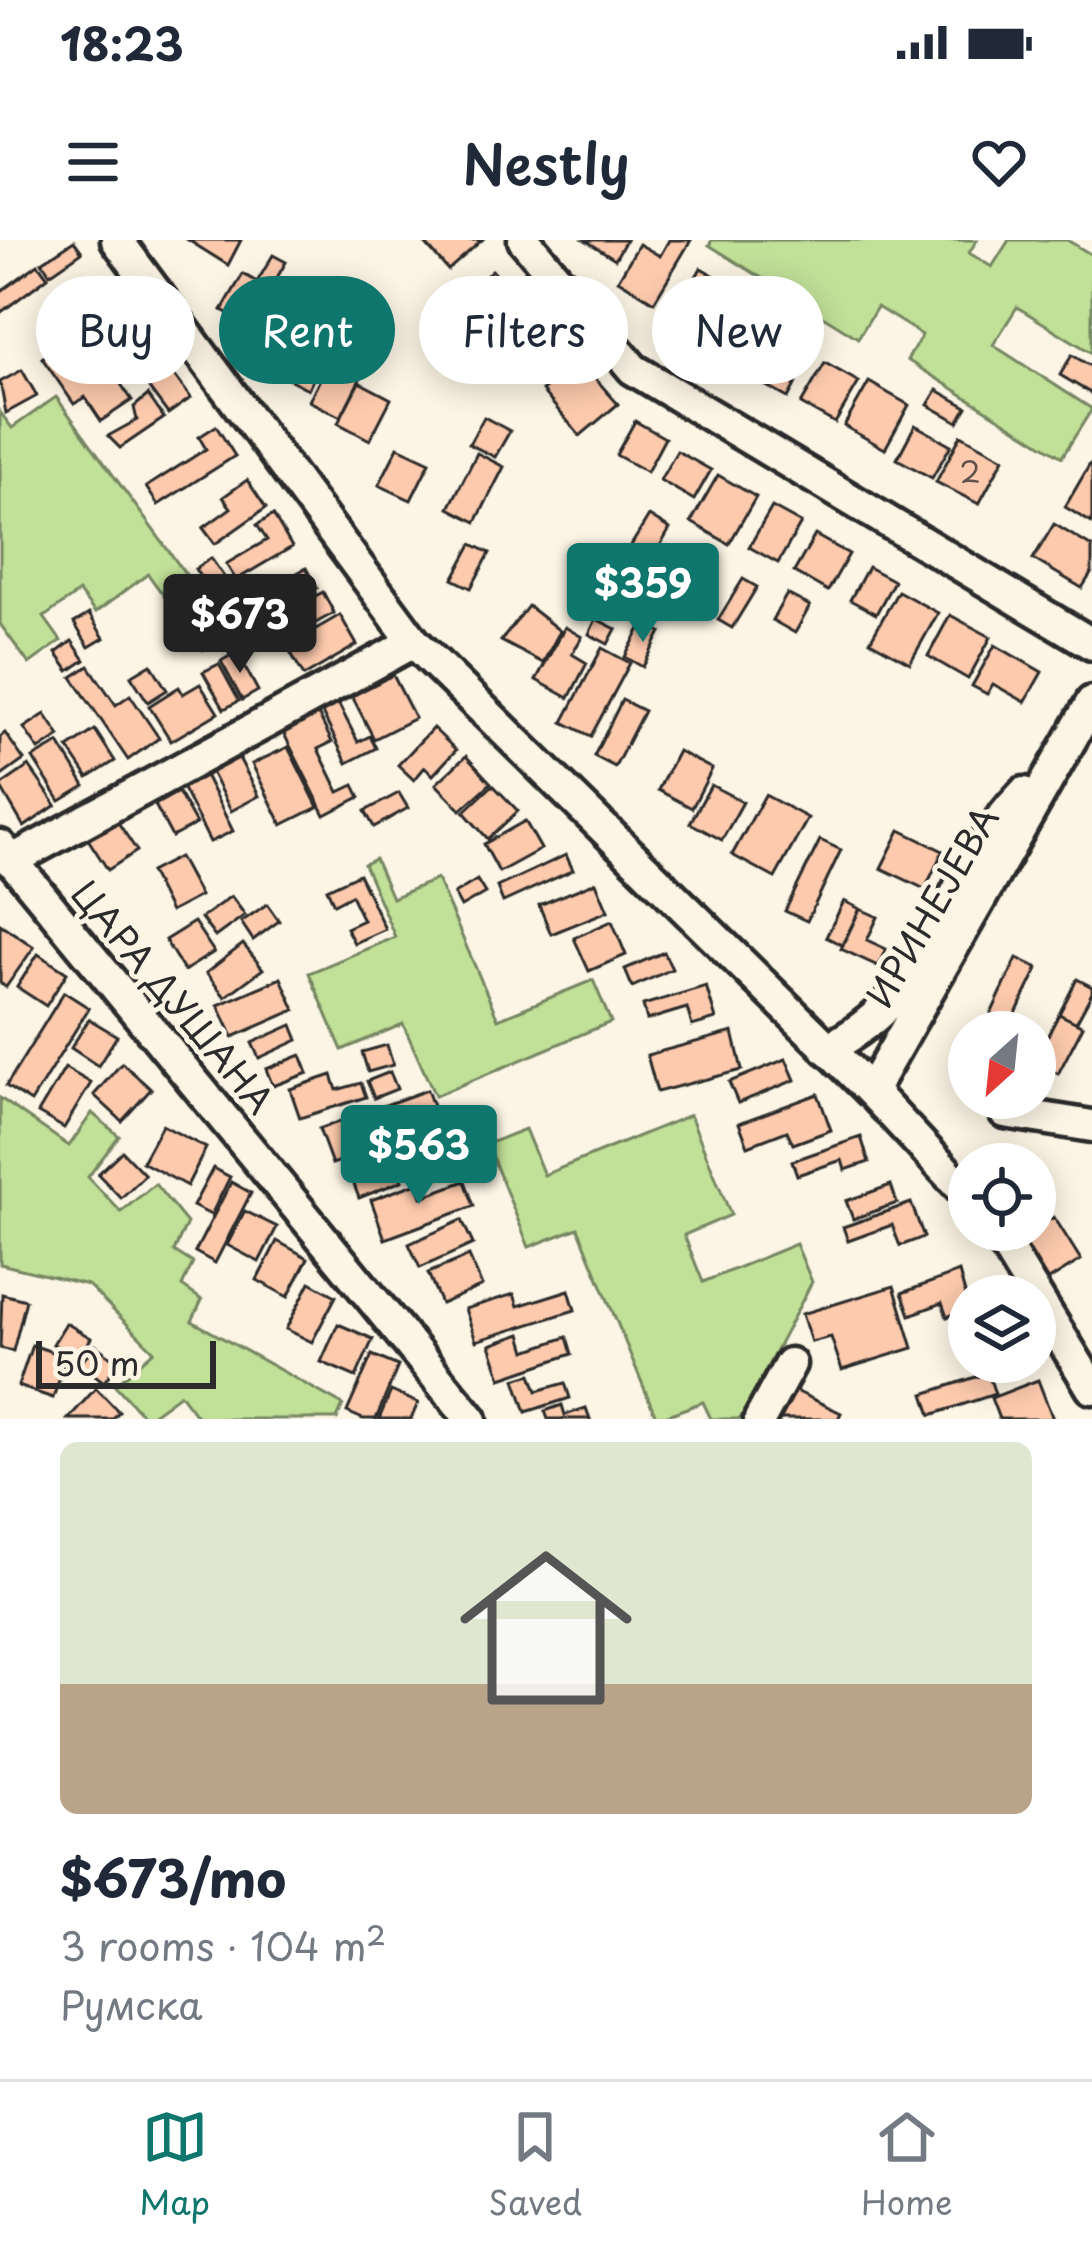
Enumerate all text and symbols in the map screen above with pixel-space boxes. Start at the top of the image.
text: 18:23 [60,8,184,76]
text: Nestly [462,122,630,203]
icon: menu [60,129,126,195]
icon: heart [966,129,1032,195]
chip: Buy [36,276,195,384]
chip: Rent [219,276,395,384]
chip: Filters [419,276,628,384]
chip: New [652,276,824,384]
house number: 2 [959,448,981,493]
pin: $359 [572,543,714,645]
text: $359 [594,552,692,611]
pin: $673 [169,574,311,676]
text: $673 [190,583,290,642]
street label: ИРИНЕЈЕВА [852,795,1010,1017]
street label: ЦАРА ДУШАНА [60,867,288,1125]
north arrow [948,1011,1056,1119]
map controls [948,1011,1056,1383]
pin: $563 [348,1105,490,1207]
text: $563 [368,1114,470,1173]
button: locate [948,1143,1056,1251]
button: layers [948,1275,1056,1383]
scale bar [36,1335,216,1388]
text: 50 m [54,1337,140,1387]
icon: home [438,1520,654,1736]
text: $673/mo [60,1838,286,1915]
text: 3 rooms · 104 m² [60,1915,386,1974]
text: Румска [60,1974,203,2033]
tab: Map [139,2104,210,2226]
tab: Saved [489,2104,582,2226]
tab: Home [861,2104,953,2226]

